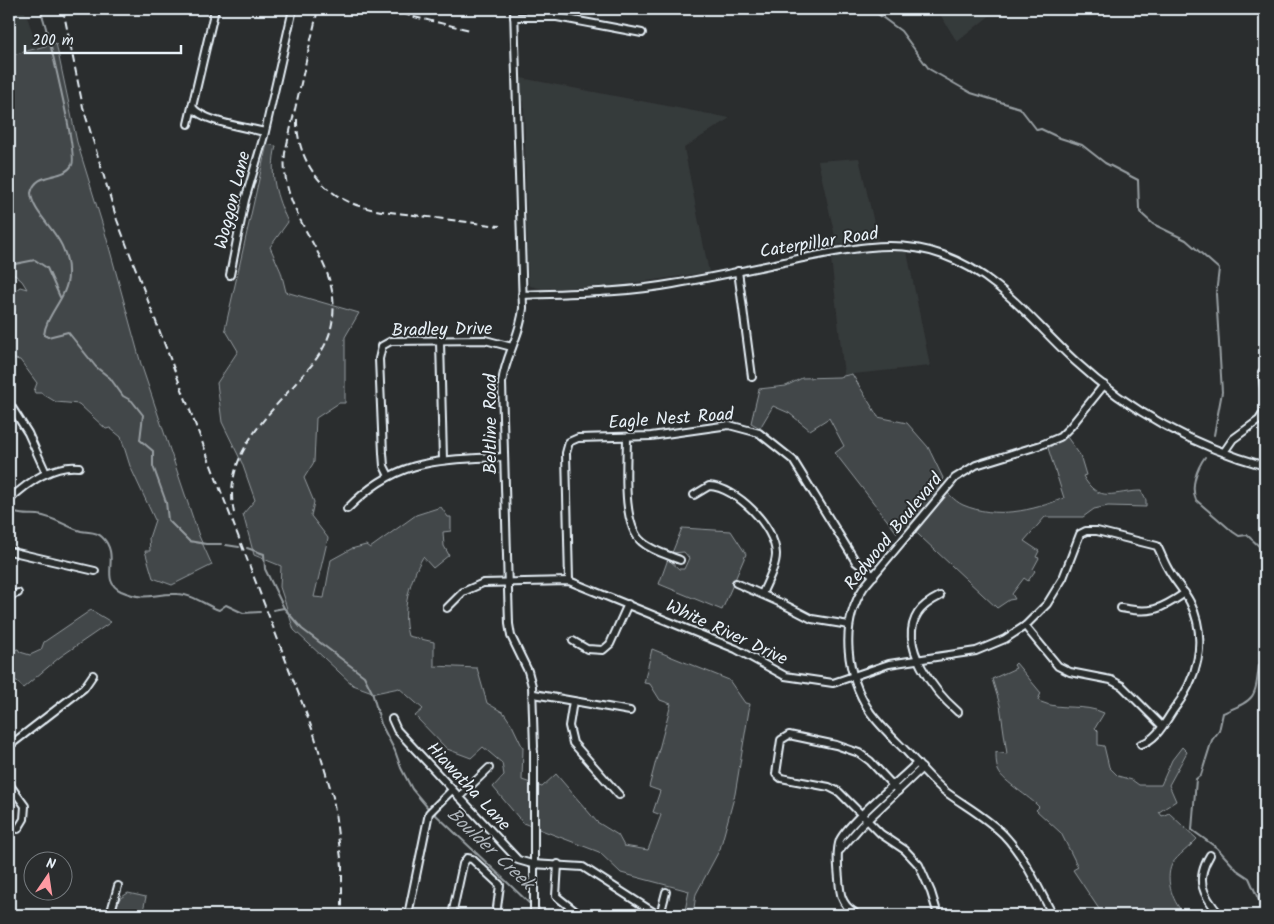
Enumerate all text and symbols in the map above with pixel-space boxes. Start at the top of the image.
scale bar [25,22,181,54]
text: 200 m [32,29,74,53]
street label: Woggon Lane [207,148,260,253]
street label: Caterpillar Road [758,220,882,267]
street label: Bradley Drive [391,315,493,346]
street label: Beltline Road [477,373,506,474]
street label: Eagle Nest Road [608,401,736,438]
street label: Redwood Boulevard [838,466,951,597]
street label: White River Drive [661,592,792,674]
street label: Hiawatha Lane [419,736,517,838]
water label: Boulder Creek [439,801,542,900]
north arrow [22,852,72,902]
text: N [44,853,58,876]

